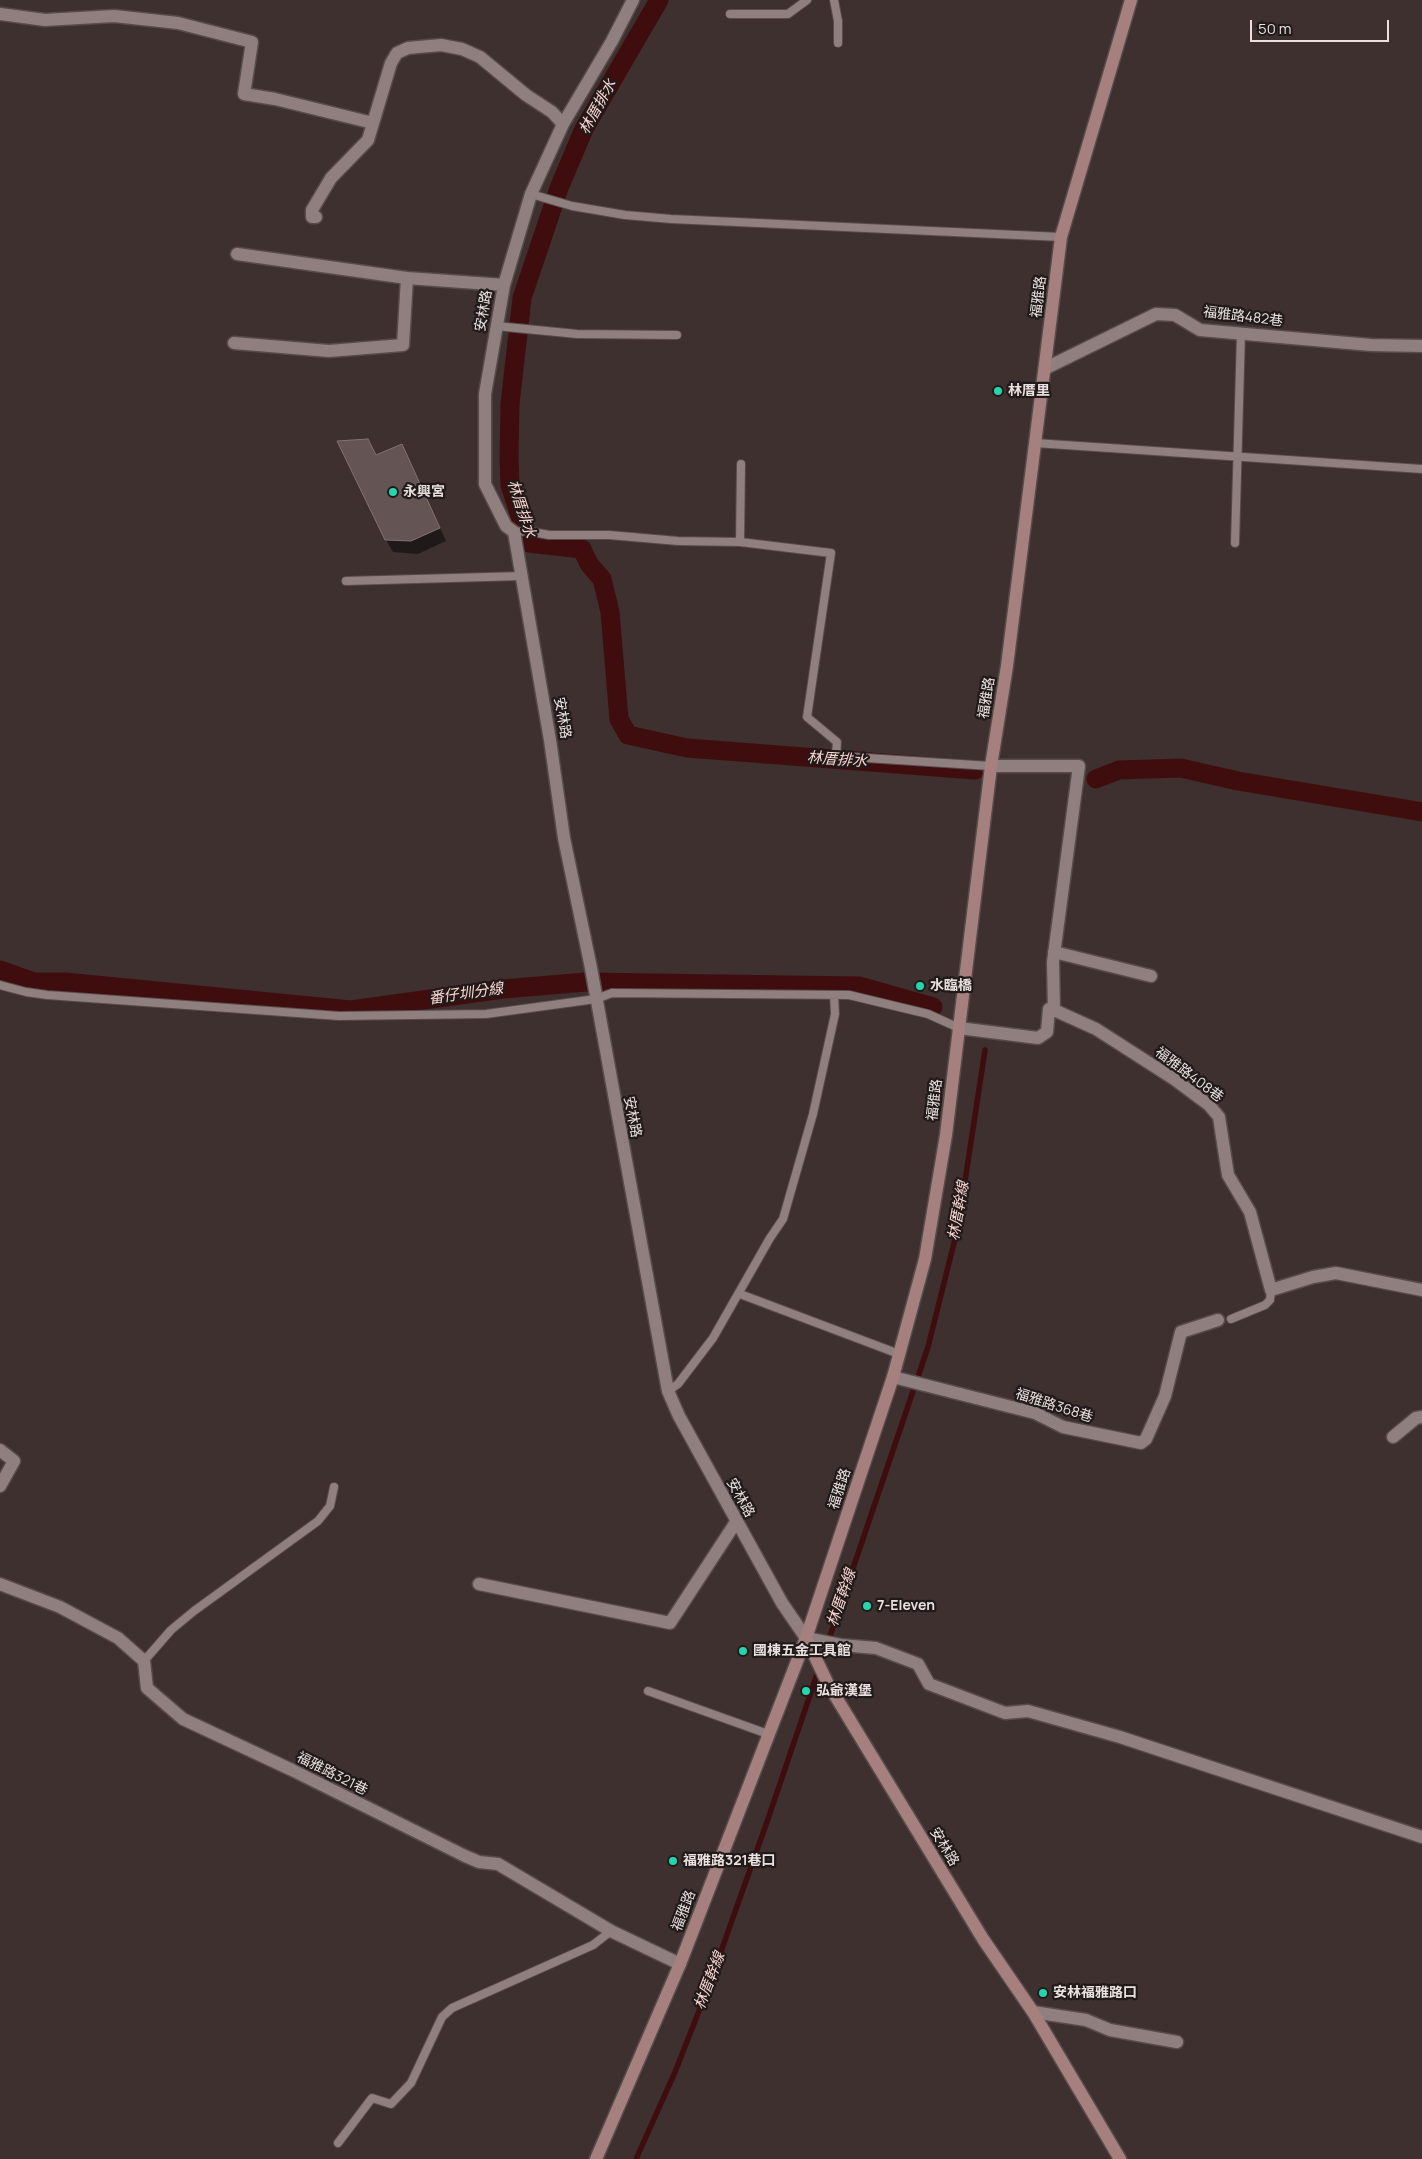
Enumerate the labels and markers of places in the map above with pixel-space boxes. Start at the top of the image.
place label: 林厝里 [1008,383,1050,399]
marker: 林厝里 [992,385,1004,397]
place label: 永興宮 [403,484,445,500]
marker: 永興宮 [387,486,399,498]
place label: 水臨橋 [930,978,972,994]
marker: 水臨橋 [914,980,926,992]
place label: 7-Eleven [877,1598,935,1614]
marker: 7-Eleven [861,1600,873,1612]
place label: 國棟五金工具館 [753,1643,851,1659]
marker: 國棟五金工具館 [737,1645,749,1657]
place label: 弘爺漢堡 [816,1683,872,1699]
marker: 弘爺漢堡 [800,1685,812,1697]
place label: 福雅路321巷口 [683,1853,776,1869]
marker: 福雅路321巷口 [667,1855,679,1867]
place label: 安林福雅路口 [1053,1985,1137,2001]
marker: 安林福雅路口 [1037,1987,1049,1999]

